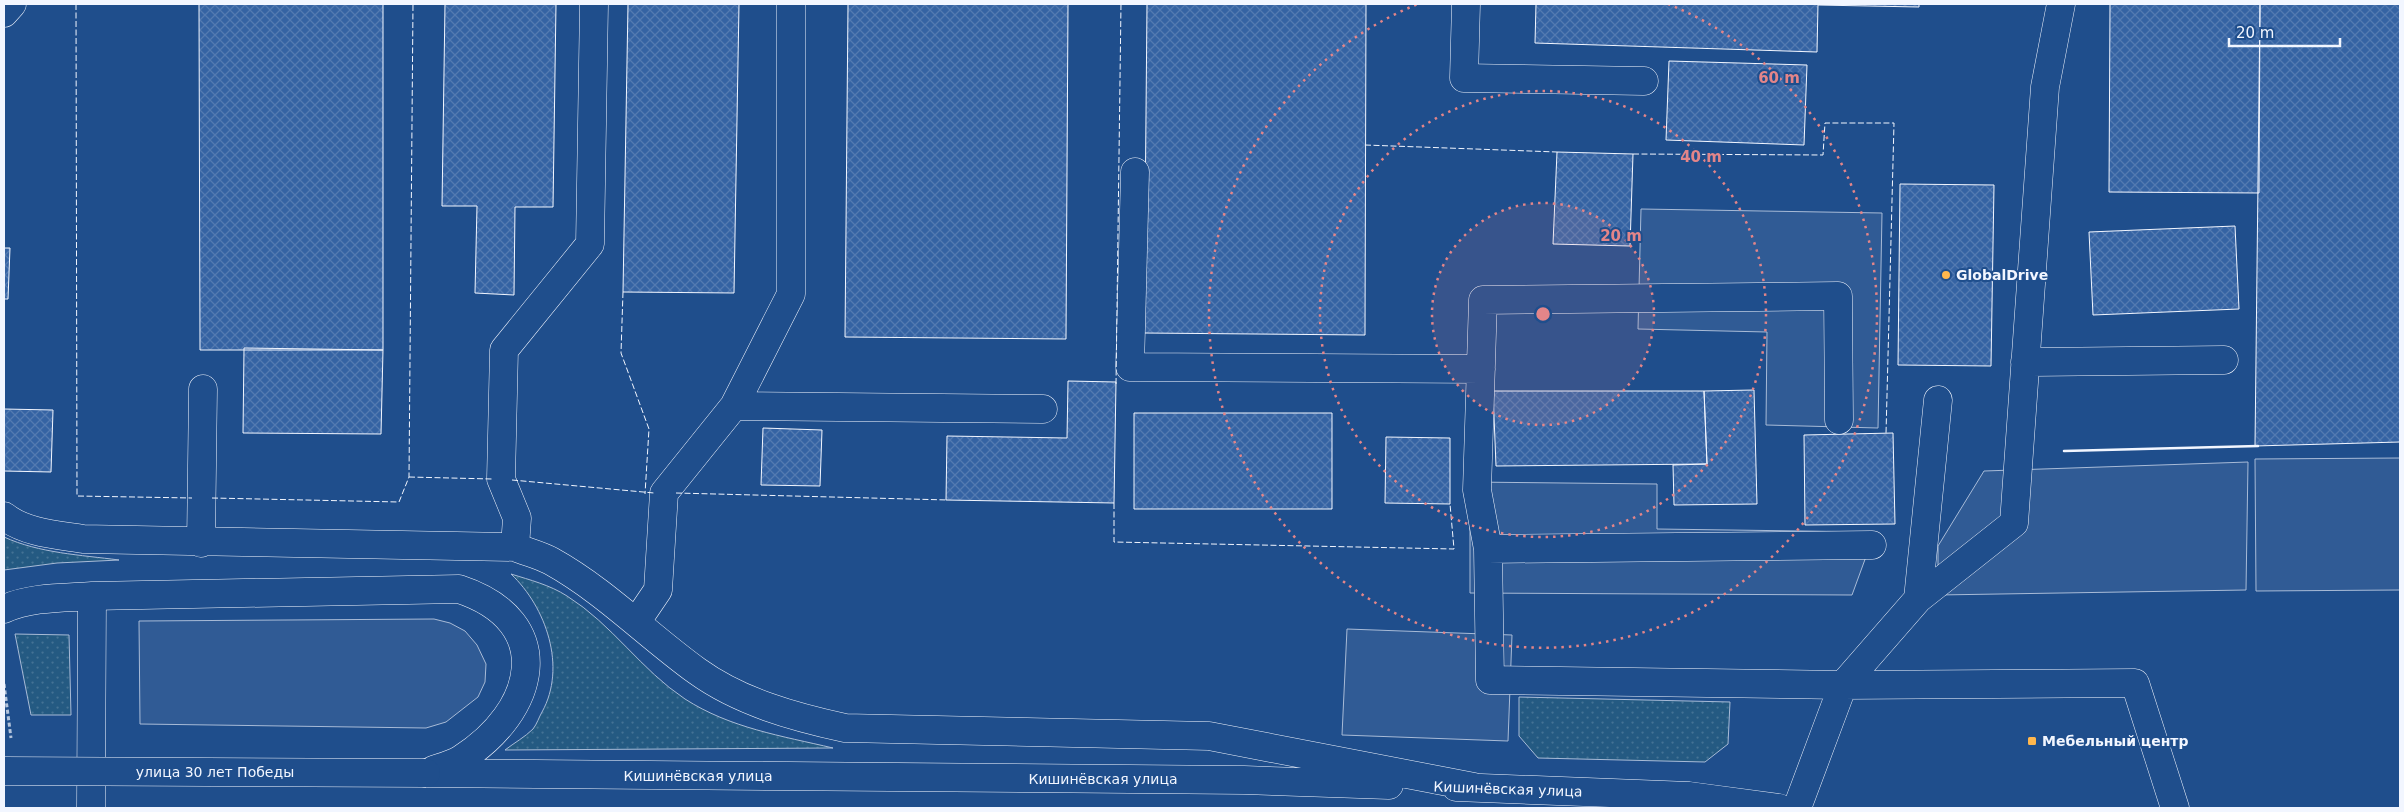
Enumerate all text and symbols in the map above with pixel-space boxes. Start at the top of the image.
scale bar [2229,15,2340,47]
text: 20 m [2236,24,2274,42]
text: 60 m [1758,69,1800,87]
text: 40 m [1680,148,1722,166]
text: 20 m [1600,227,1642,245]
place label: GlobalDrive [1956,267,2048,283]
marker: GlobalDrive [1940,269,1952,281]
centre of rings [1534,305,1552,323]
place label: Мебельный центр [2042,733,2189,749]
marker: Мебельный центр [2026,735,2038,747]
street label: улица 30 лет Победы [136,764,294,780]
street label: Кишинёвская улица [623,768,773,784]
street label: Кишинёвская улица [1028,771,1178,787]
street label: Кишинёвская улица [1433,778,1583,800]

